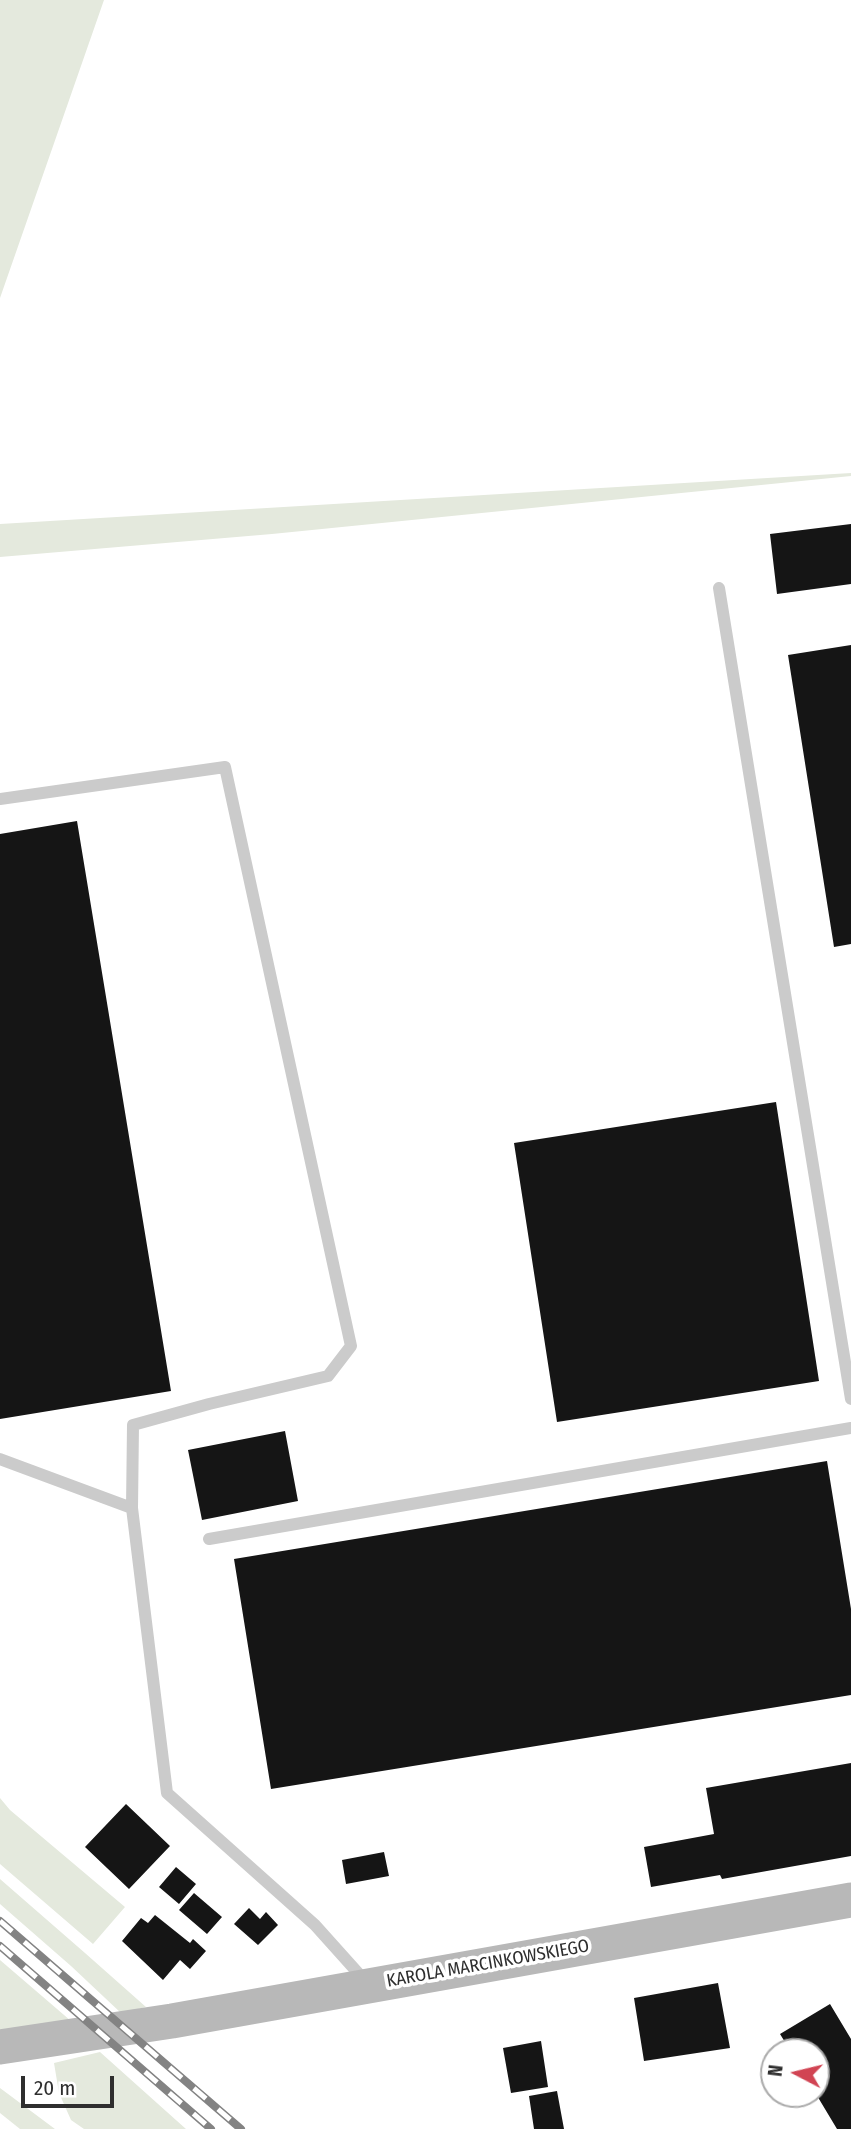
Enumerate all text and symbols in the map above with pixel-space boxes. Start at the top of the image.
street label: KAROLA MARCINKOWSKIEGO [385,1936,591,1992]
north arrow [760,2038,830,2108]
scale bar [24,2062,117,2106]
text: N [764,2064,788,2078]
text: 20 m [34,2075,75,2101]

